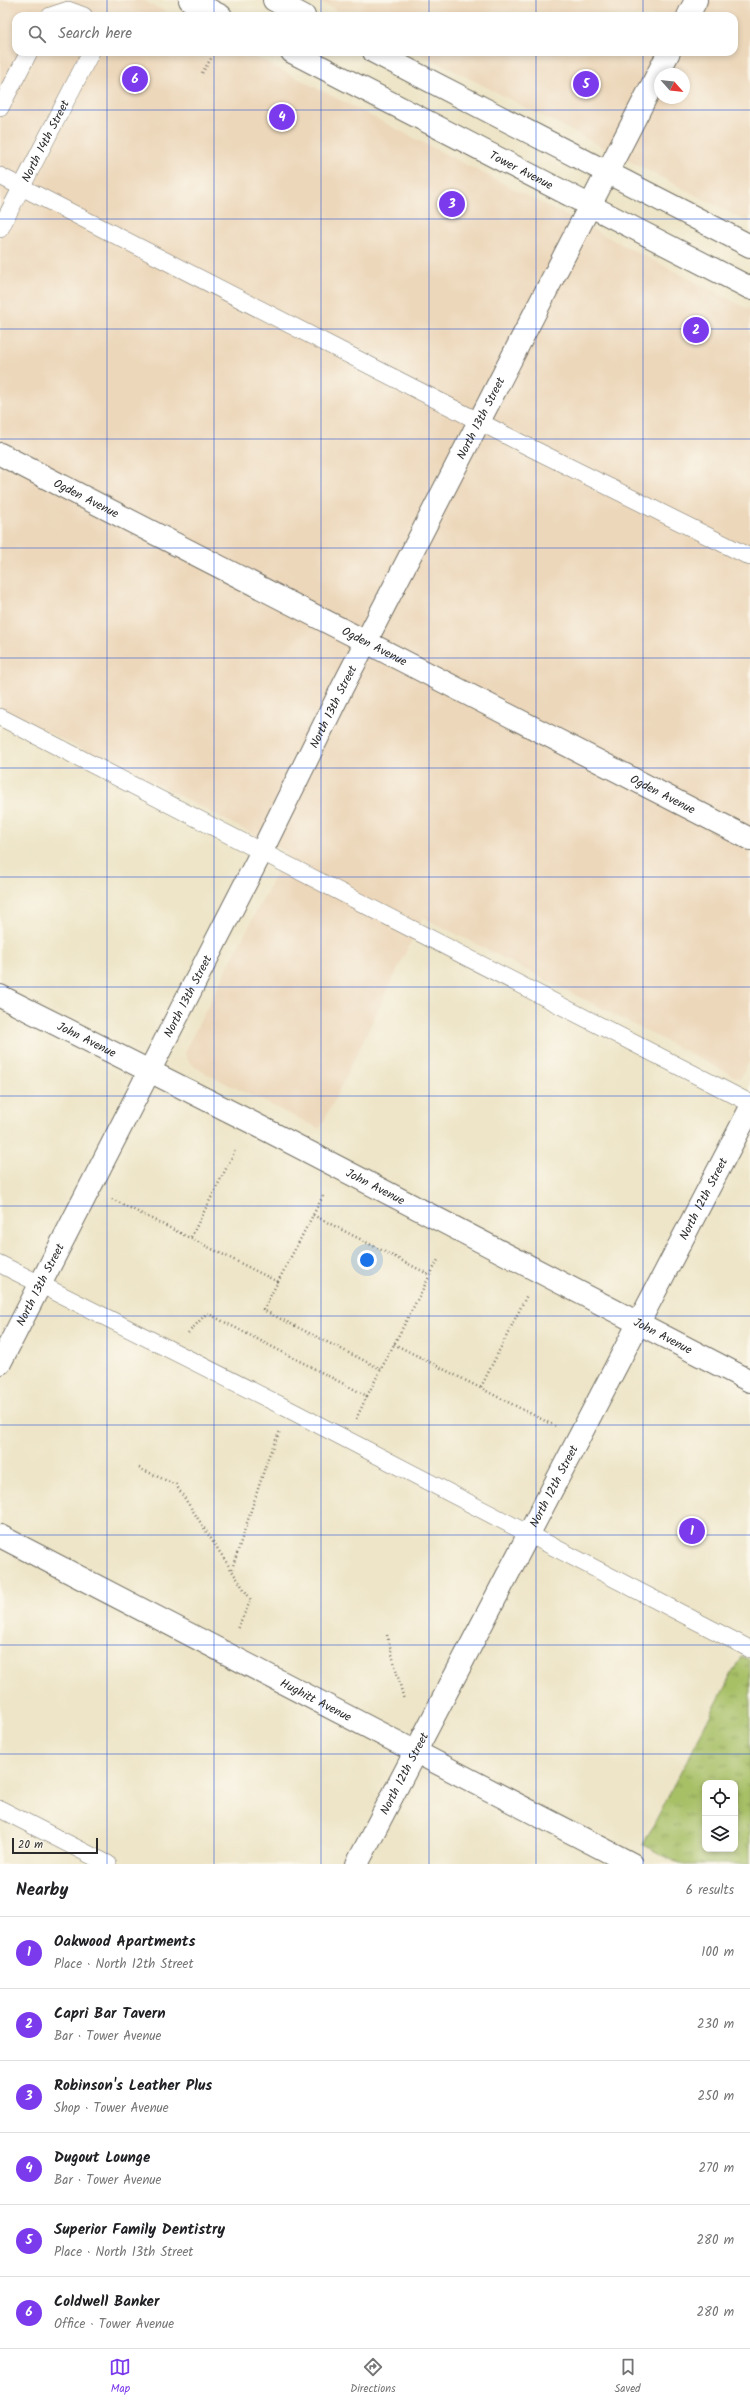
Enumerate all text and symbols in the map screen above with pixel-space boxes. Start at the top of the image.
search box [12,12,738,56]
text: Search here [58,22,132,46]
icon: search [26,23,48,45]
pin: 6 [122,64,148,94]
north arrow [654,68,690,104]
pin: 5 [573,69,599,99]
street label: North 14th Street [16,96,75,185]
pin: 4 [269,102,295,132]
street label: Tower Avenue [486,146,557,195]
pin: 3 [439,189,465,219]
pin: 2 [683,315,709,345]
street label: North 13th Street [452,373,510,463]
street label: Ogden Avenue [50,474,123,523]
street label: Ogden Avenue [339,622,411,671]
street label: North 13th Street [304,662,362,751]
street label: Ogden Avenue [627,770,699,819]
street label: North 13th Street [159,951,217,1041]
street label: John Avenue [54,1017,120,1063]
street label: North 12th Street [674,1154,733,1243]
street label: John Avenue [343,1163,409,1210]
street label: North 13th Street [11,1240,69,1329]
your location [357,1250,377,1270]
street label: John Avenue [630,1313,696,1359]
street label: North 12th Street [524,1441,583,1531]
pin: 1 [679,1516,705,1546]
street label: Hughitt Avenue [277,1674,356,1727]
street label: North 12th Street [375,1729,434,1818]
map controls [702,1780,738,1852]
button: locate [702,1780,738,1816]
button: layers [702,1816,738,1852]
scale bar [12,1836,98,1855]
text: 20 m [18,1836,43,1854]
text: Nearby [16,1877,68,1904]
text: 6 results [686,1880,734,1901]
text: Oakwood Apartments [54,1930,196,1954]
text: 1 [27,1942,31,1963]
text: 100 m [701,1942,734,1963]
text: Place · North 12th Street [54,1954,194,1975]
text: Capri Bar Tavern [54,2002,166,2026]
text: 2 [25,2014,33,2035]
text: 230 m [697,2014,734,2035]
text: Bar · Tower Avenue [54,2026,161,2047]
text: Robinson's Leather Plus [54,2074,212,2098]
text: 3 [25,2086,33,2107]
text: 250 m [697,2086,734,2107]
text: Shop · Tower Avenue [54,2098,169,2119]
text: Dugout Lounge [54,2146,150,2170]
text: 4 [25,2158,33,2179]
text: 270 m [698,2158,734,2179]
text: Bar · Tower Avenue [54,2170,161,2191]
text: Superior Family Dentistry [54,2218,225,2242]
text: 5 [26,2230,32,2251]
text: 280 m [697,2230,734,2251]
text: Place · North 13th Street [54,2242,193,2263]
text: Coldwell Banker [54,2290,159,2314]
text: 6 [25,2302,33,2323]
text: 280 m [697,2302,734,2323]
text: Office · Tower Avenue [54,2314,174,2335]
tab: Map [109,2356,131,2398]
tab: Directions [350,2356,396,2398]
tab: Saved [615,2356,641,2398]

